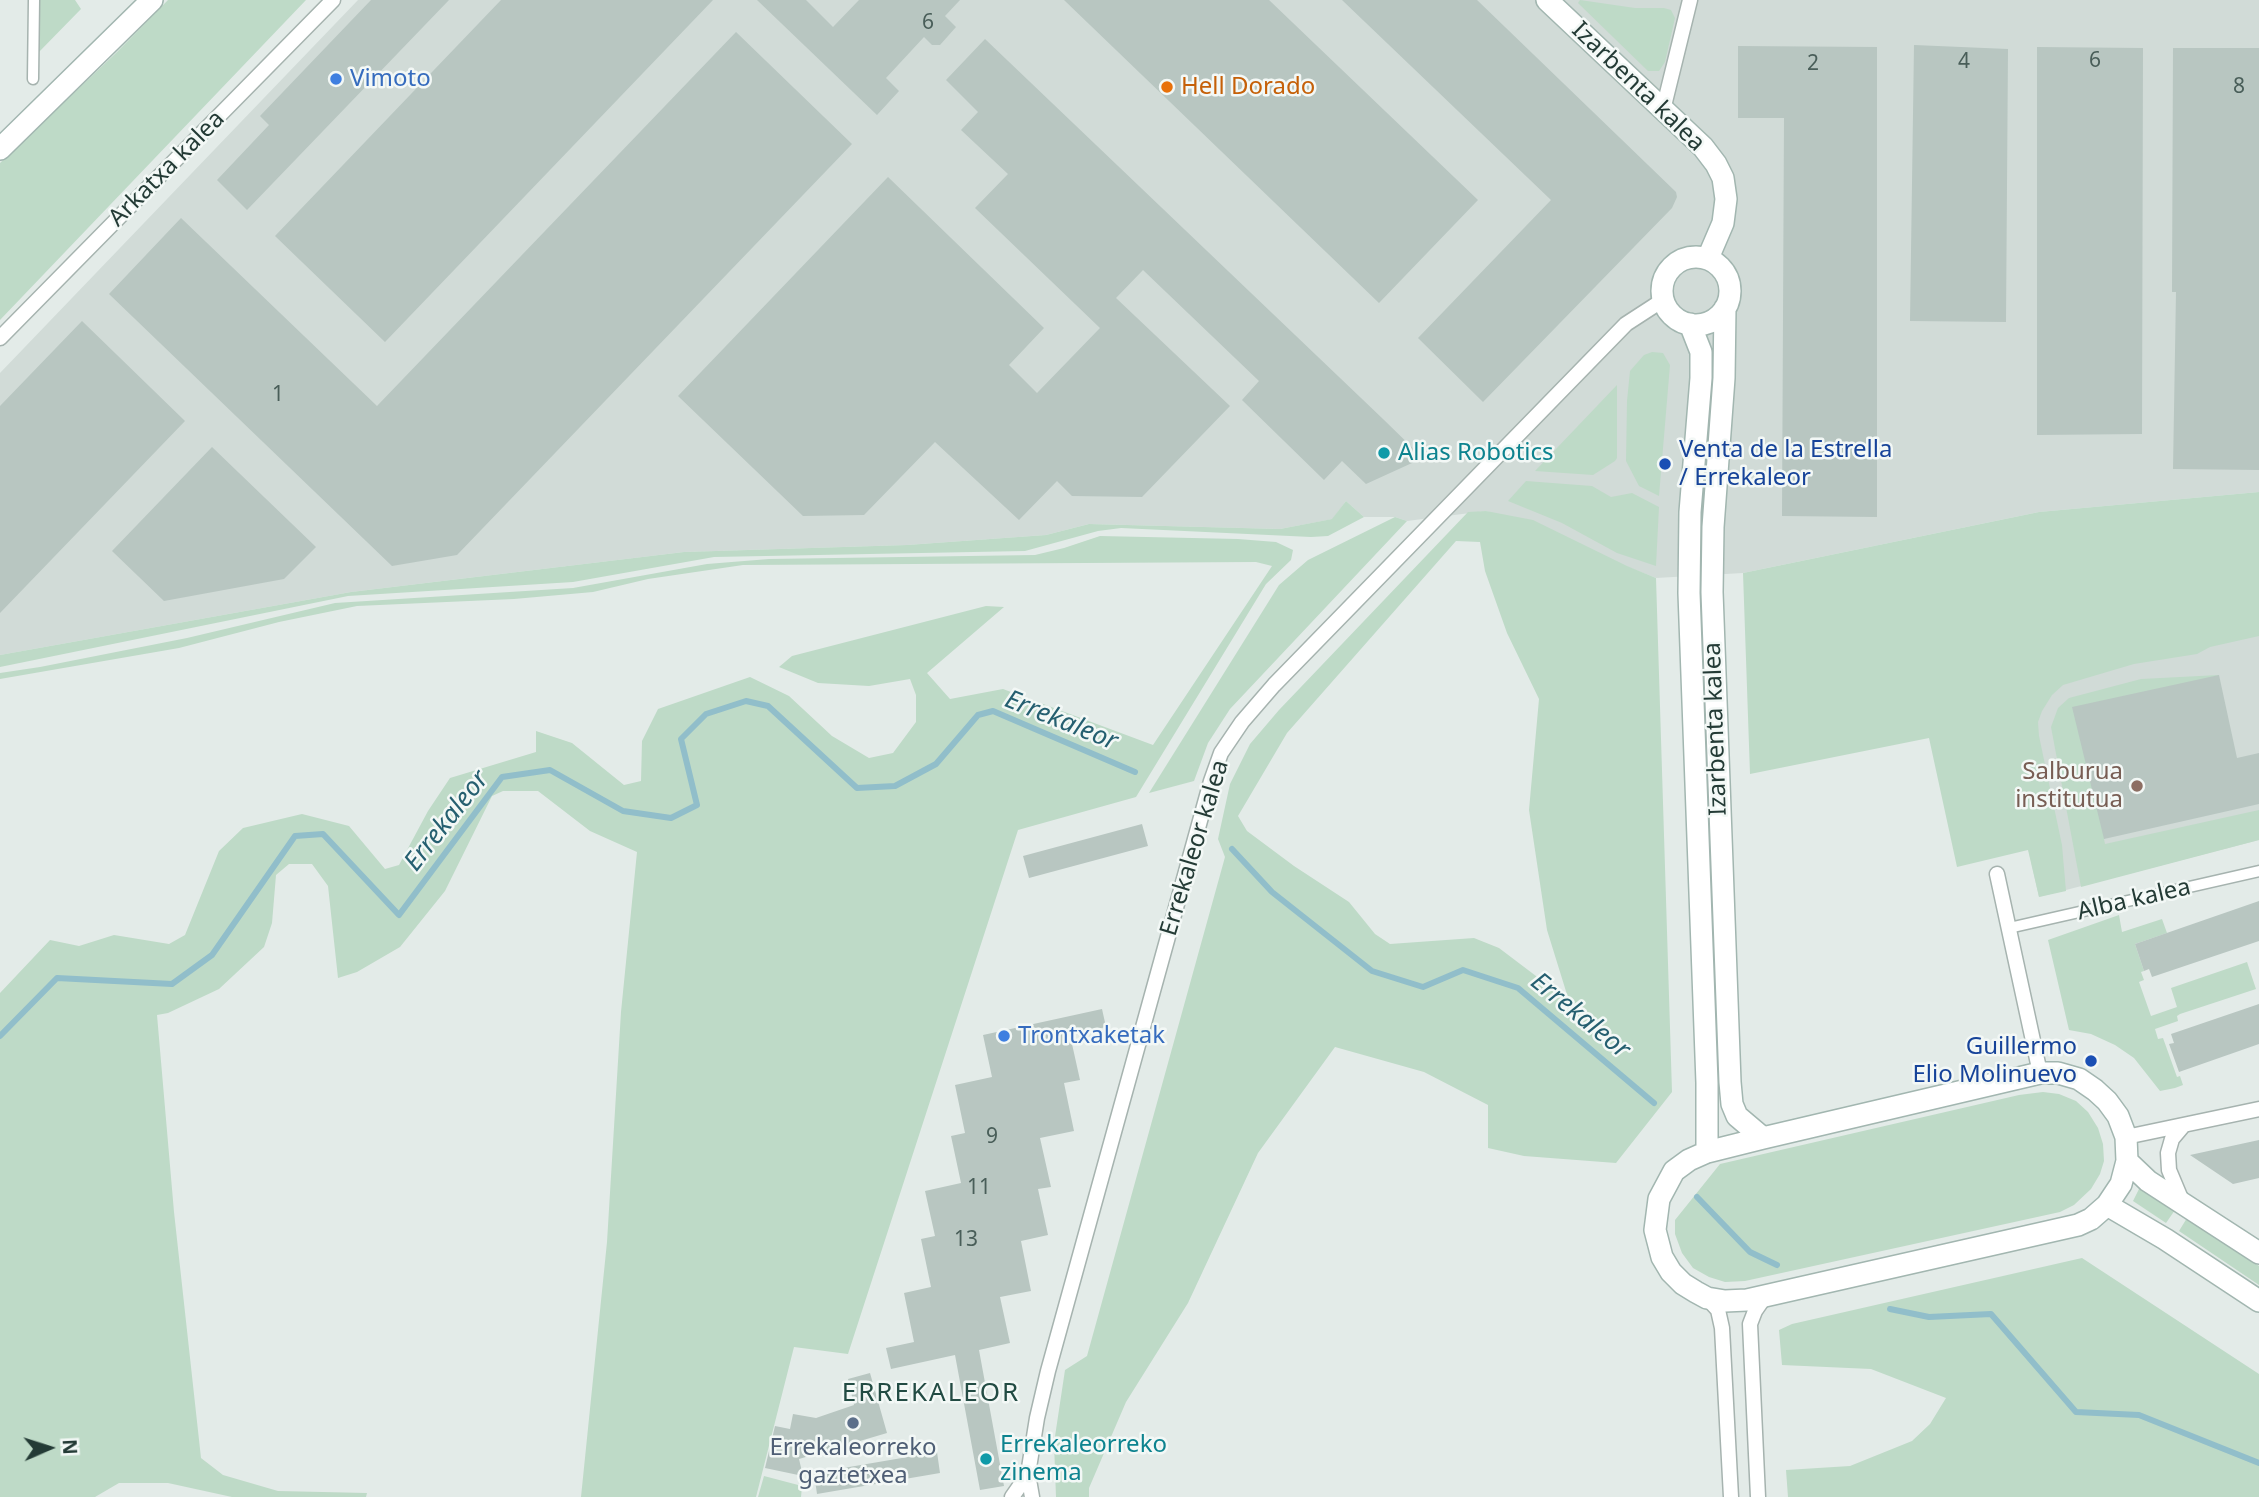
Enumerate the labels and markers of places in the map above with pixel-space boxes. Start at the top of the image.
place label: Vimoto [350,65,431,93]
marker: Vimoto [328,71,344,87]
place label: Hell Dorado [1181,73,1315,101]
marker: Hell Dorado [1159,79,1175,95]
place label: Venta de la Estrella / Errekaleor [1679,436,1892,492]
place label: Alias Robotics [1398,439,1554,467]
marker: Alias Robotics [1376,445,1392,461]
marker: Venta de la Estrella / Errekaleor [1657,456,1673,472]
place label: Salburua institutua [2015,758,2123,814]
marker: Salburua institutua [2129,778,2145,794]
place label: Trontxaketak [1018,1022,1165,1050]
marker: Trontxaketak [996,1028,1012,1044]
place label: Guillermo Elio Molinuevo [1912,1033,2077,1089]
marker: Guillermo Elio Molinuevo [2083,1053,2099,1069]
marker: Errekaleorreko gaztetxea [845,1415,861,1431]
place label: Errekaleorreko zinema [1000,1431,1167,1487]
place label: Errekaleorreko gaztetxea [770,1434,936,1490]
marker: Errekaleorreko zinema [978,1451,994,1467]

